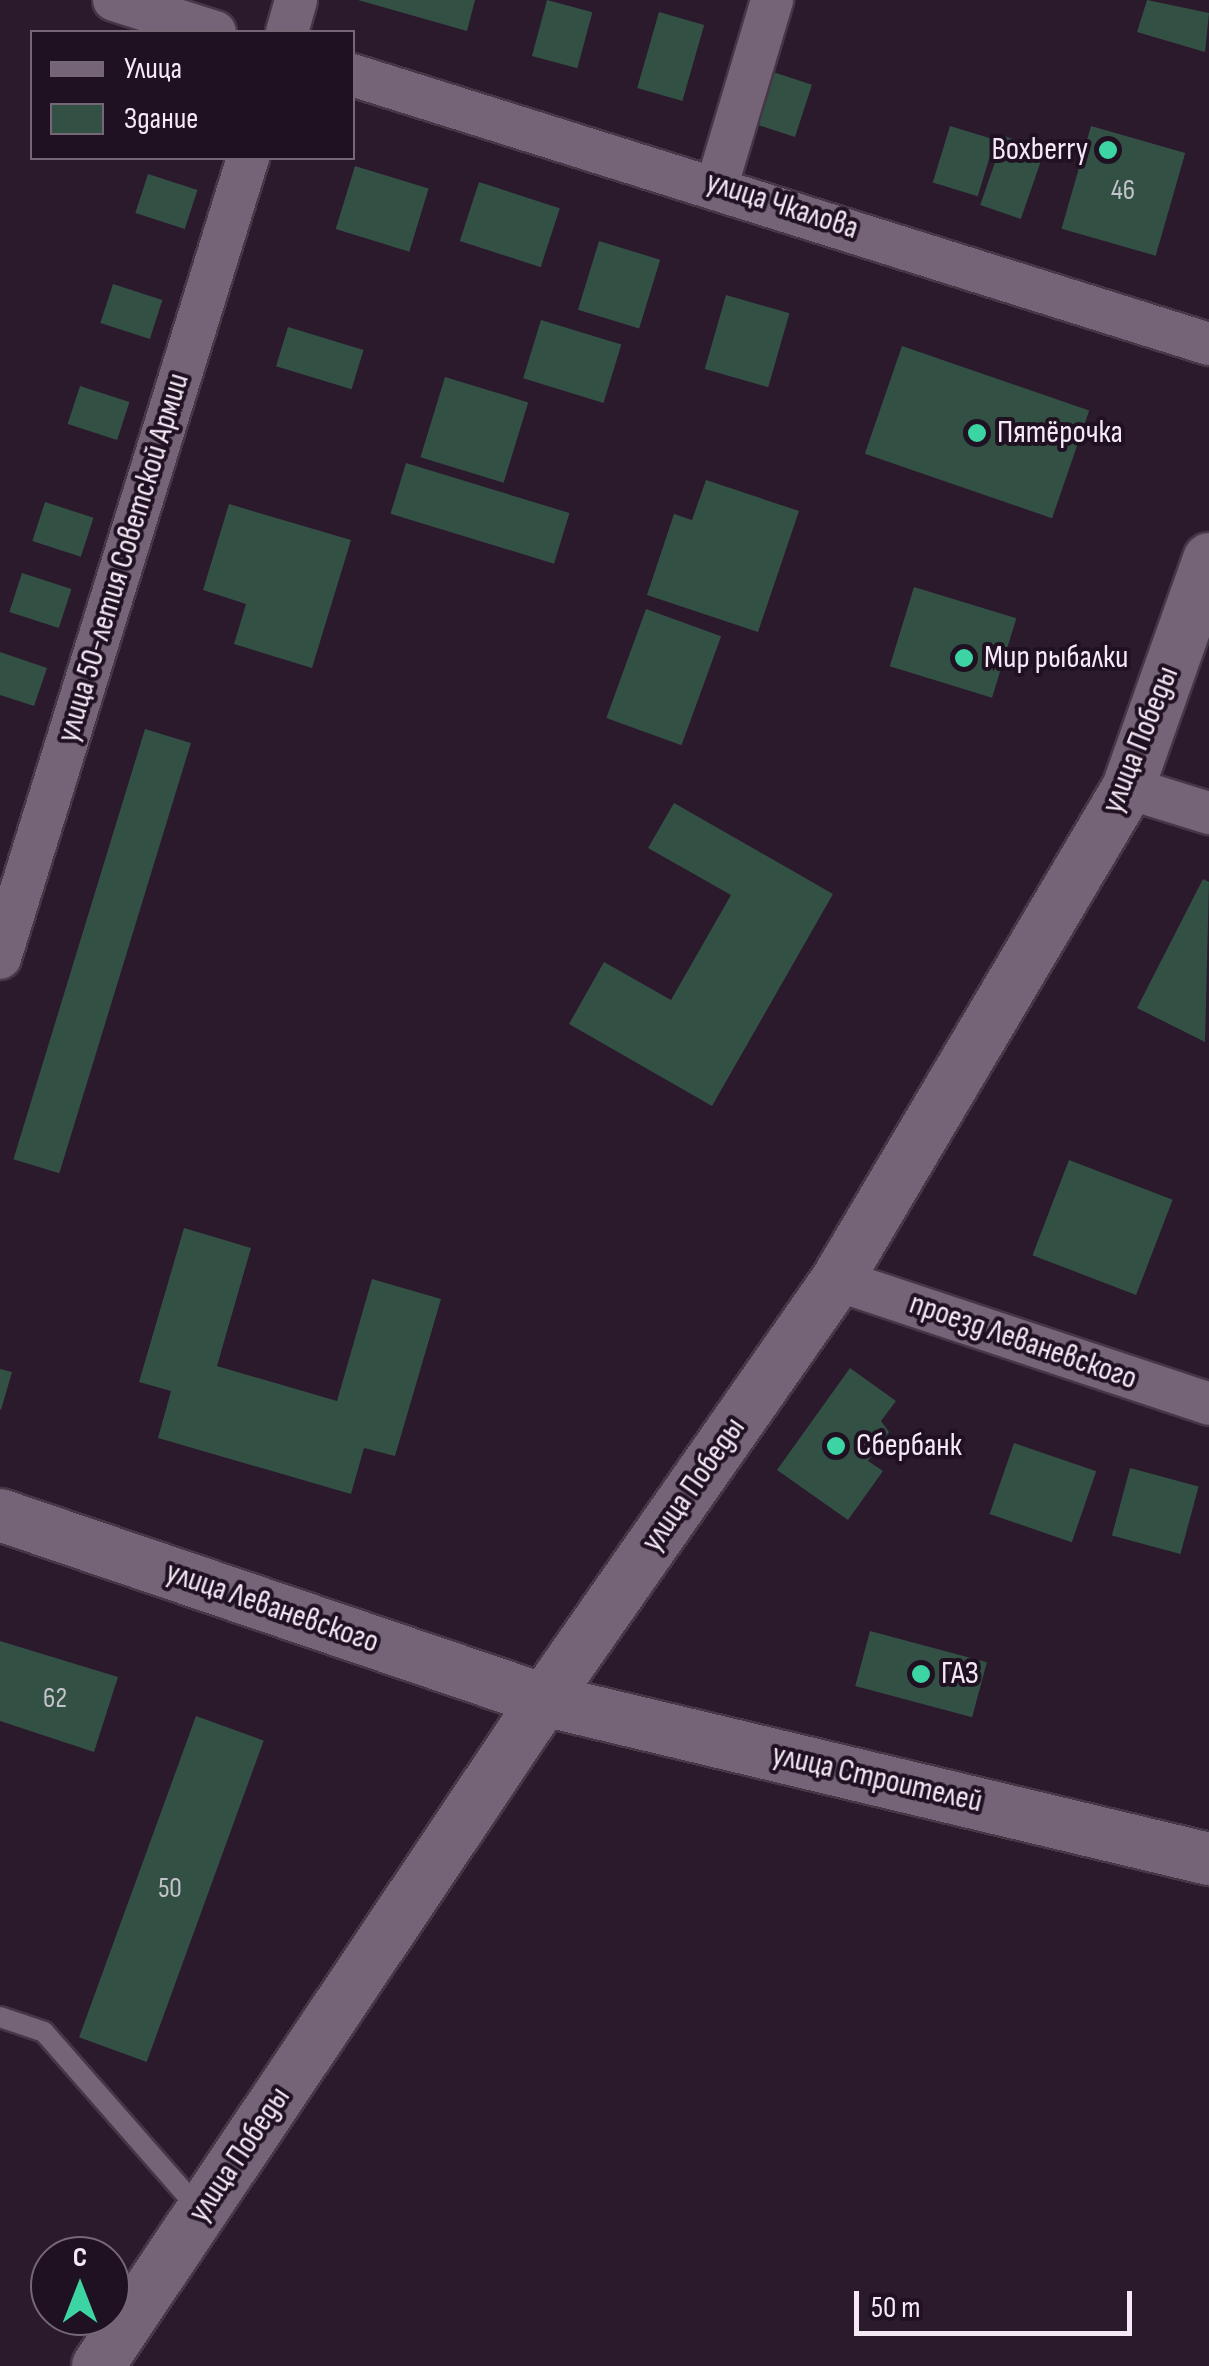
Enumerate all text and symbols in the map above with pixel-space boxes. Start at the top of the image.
legend [30,30,355,160]
text: Улица [124,51,182,87]
text: Здание [124,101,198,137]
place label: Boxberry [992,131,1088,169]
marker: Boxberry [1097,139,1119,161]
street label: улица Чкалова [701,163,863,249]
house number: 46 [1111,174,1135,208]
street label: улица 50-летия Советской Армии [50,369,198,747]
place label: Пятёрочка [997,414,1123,452]
marker: Пятёрочка [966,422,988,444]
place label: Мир рыбалки [984,639,1128,677]
marker: Мир рыбалки [953,647,975,669]
street label: улица Победы [1094,661,1188,819]
street label: проезд Леваневского [904,1285,1142,1399]
street label: улица Победы [634,1411,754,1559]
place label: Сбербанк [856,1427,962,1465]
marker: Сбербанк [825,1435,847,1457]
street label: улица Леваневского [161,1554,383,1662]
place label: ГАЗ [941,1655,979,1693]
marker: ГАЗ [910,1663,932,1685]
house number: 62 [43,1682,67,1716]
street label: улица Строителей [768,1736,986,1822]
house number: 50 [158,1872,182,1906]
street label: улица Победы [181,2080,299,2230]
north arrow [30,2236,130,2336]
text: С [73,2241,87,2274]
scale bar [859,2271,1136,2333]
text: 50 m [871,2290,920,2326]

